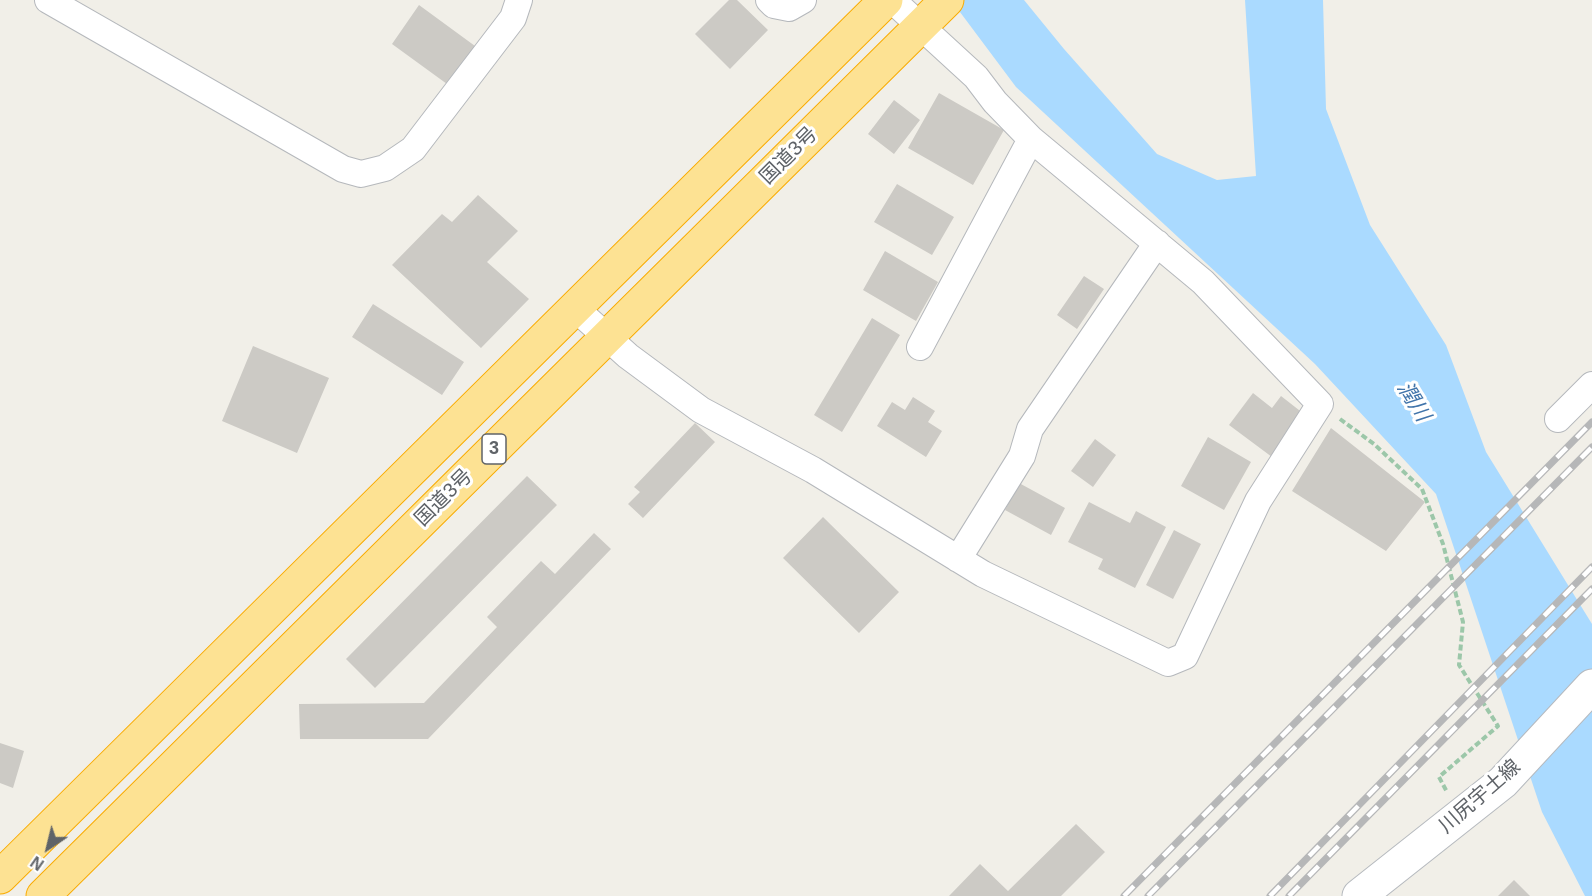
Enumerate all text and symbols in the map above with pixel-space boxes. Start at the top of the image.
street label: 国道3号 [755,122,823,190]
water label: 潤川 [1391,378,1435,426]
road number: 3 [482,434,506,464]
street label: 国道3号 [410,464,478,532]
street label: 川尻宇土線 [1434,755,1526,839]
north arrow [18,818,78,878]
text: N [28,853,47,873]

